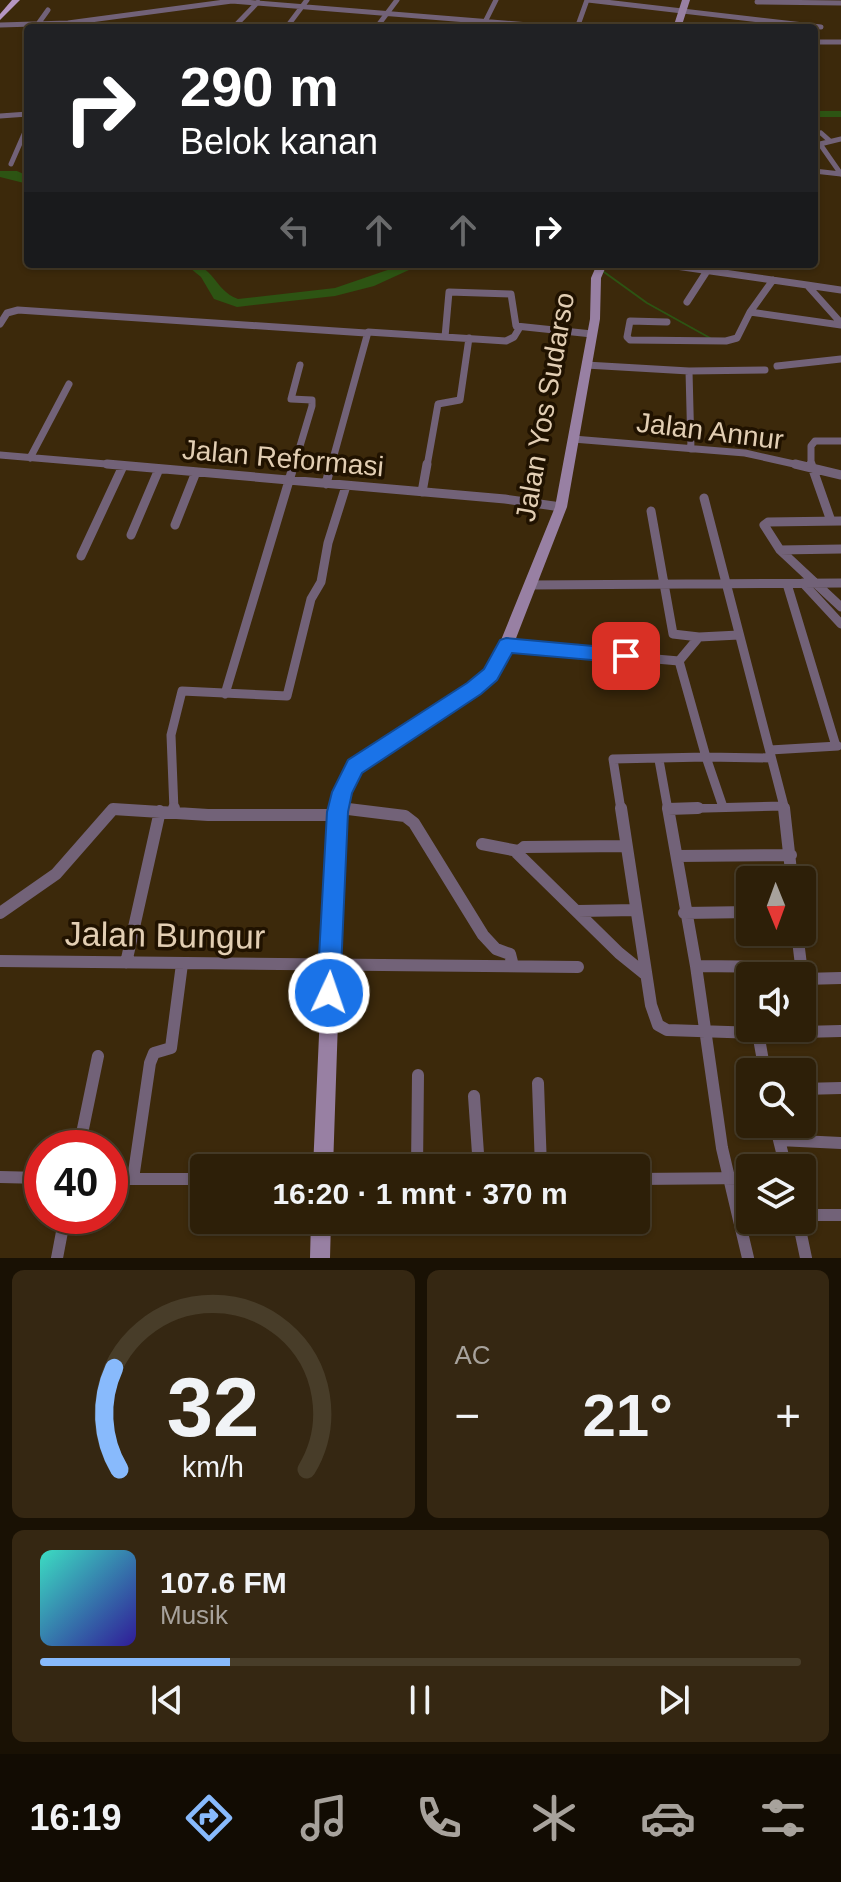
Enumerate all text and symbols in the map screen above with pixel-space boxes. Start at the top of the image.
text: 290 m [180,55,339,118]
icon: right [48,56,152,160]
text: Belok kanan [180,121,378,162]
icon: left [273,208,317,252]
icon: ahead [357,208,401,252]
icon: ahead [441,208,485,252]
icon: right [525,208,569,252]
street label: Jalan Yos Sudarso [510,290,580,524]
street label: Jalan Annur [635,407,785,455]
street label: Jalan Reformasi [181,434,385,482]
pin [592,622,660,690]
icon: arrive [604,634,648,678]
north arrow [736,866,816,946]
map controls [736,866,816,1234]
street label: Jalan Bungur [64,914,266,956]
position arrow [287,951,371,1035]
button: sound [736,962,816,1042]
button: search [736,1058,816,1138]
speed limit sign: 40 [24,1130,128,1234]
button: layers [736,1154,816,1234]
text: 16:20 · 1 mnt · 370 m [272,1177,568,1210]
text: AC [455,1340,491,1370]
text: 32 [167,1361,260,1454]
text: 21° [582,1382,673,1449]
text: − [455,1391,480,1440]
text: + [775,1391,801,1440]
text: km/h [182,1451,244,1483]
text: 107.6 FM [160,1566,287,1599]
text: Musik [160,1600,228,1630]
icon: previous [145,1678,189,1722]
icon: pause [398,1678,442,1722]
icon: next [652,1678,696,1722]
icon: directions [181,1790,237,1846]
icon: music [296,1790,352,1846]
icon: phone [411,1790,467,1846]
icon: climate [526,1790,582,1846]
icon: car [640,1790,696,1846]
icon: filters [755,1790,811,1846]
text: 16:19 [29,1797,122,1838]

